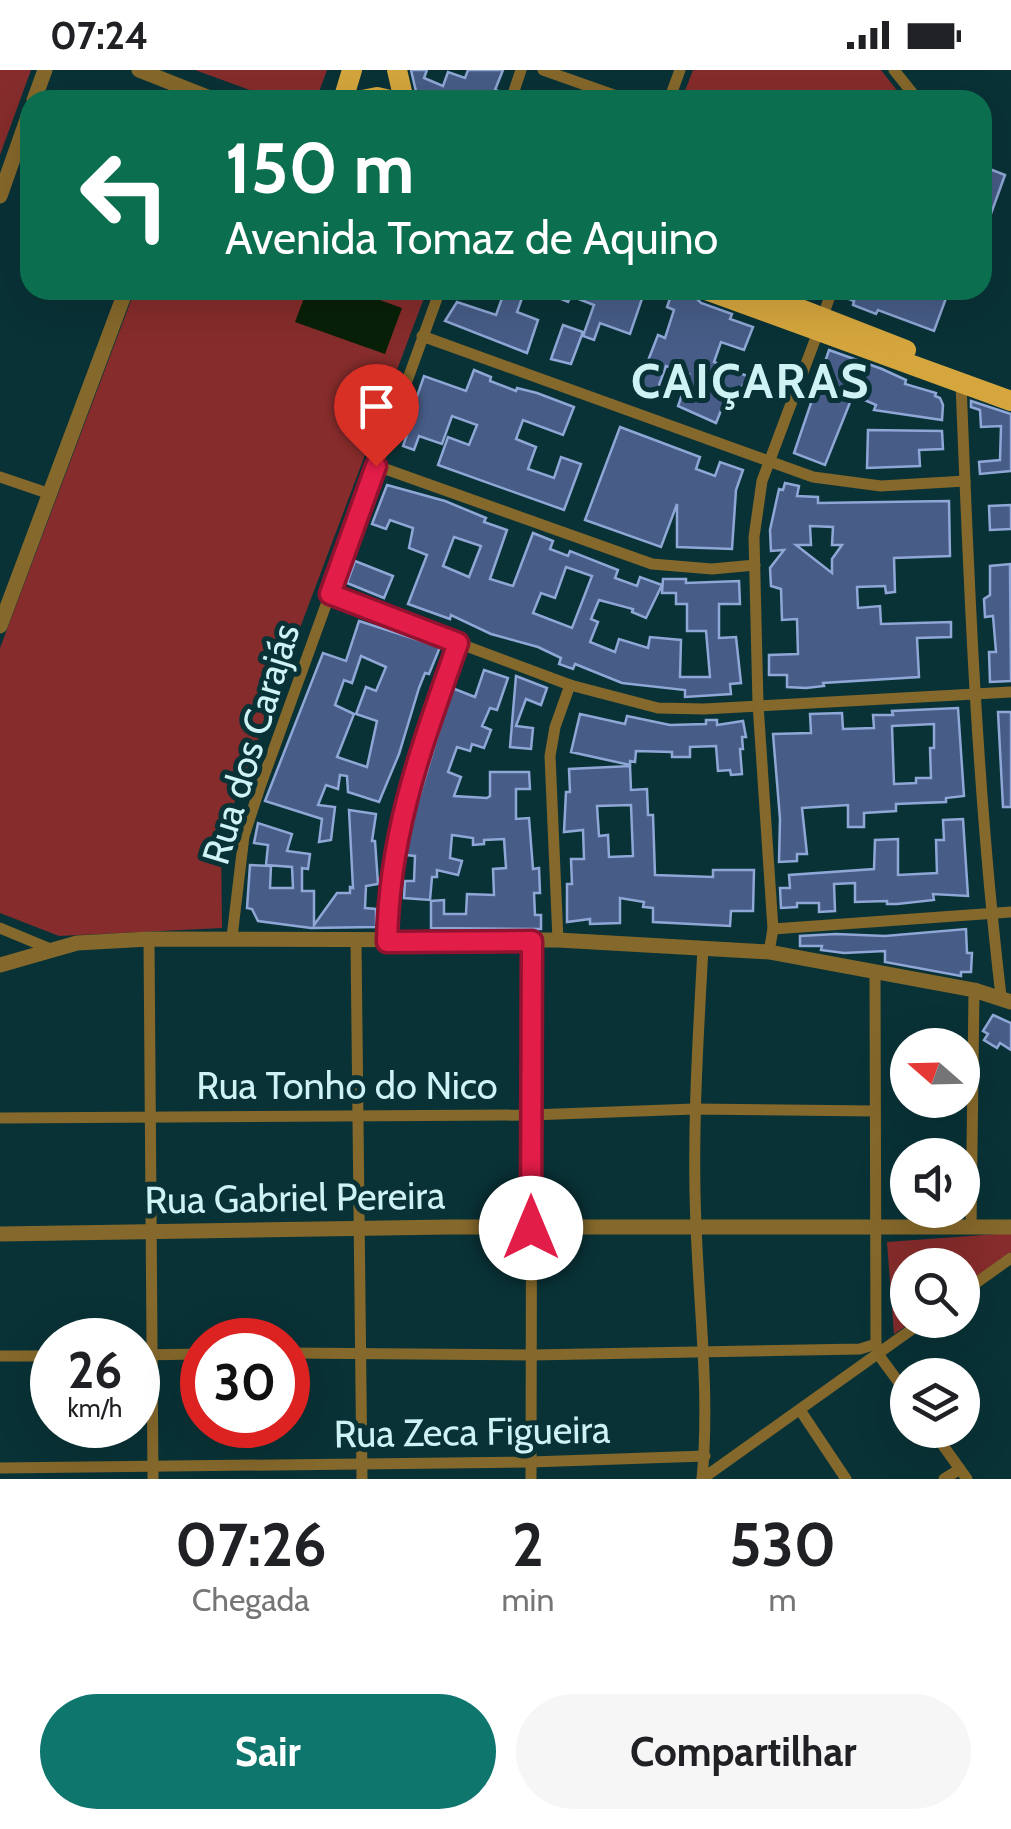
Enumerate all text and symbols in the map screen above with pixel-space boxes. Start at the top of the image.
text: 07:24 [50,12,148,59]
text: 150 m [225,125,414,211]
icon: left [60,130,190,260]
text: Avenida Tomaz de Aquino [225,211,718,265]
district label: CAIÇARAS [631,352,871,410]
pin [334,364,419,467]
icon: arrive [349,379,404,434]
street label: Rua dos Carajás [192,618,309,870]
north arrow [890,1028,980,1118]
map controls [890,1028,980,1448]
street label: Rua Tonho do Nico [196,1062,498,1109]
button: sound [890,1138,980,1228]
street label: Rua Gabriel Pereira [144,1171,446,1224]
position arrow [479,1176,583,1280]
button: search [890,1248,980,1338]
speed limit sign: 30 [180,1318,310,1448]
text: 26 [68,1340,122,1401]
button: layers [890,1358,980,1448]
text: km/h [68,1393,122,1423]
street label: Rua Zeca Figueira [333,1406,611,1457]
text: 07:26 [175,1508,327,1581]
text: 2 [512,1508,544,1581]
text: 530 [729,1508,836,1581]
text: Chegada [192,1580,310,1619]
text: min [502,1580,554,1619]
text: m [769,1580,797,1619]
button: Sair [40,1694,496,1809]
button: Compartilhar [516,1694,971,1809]

